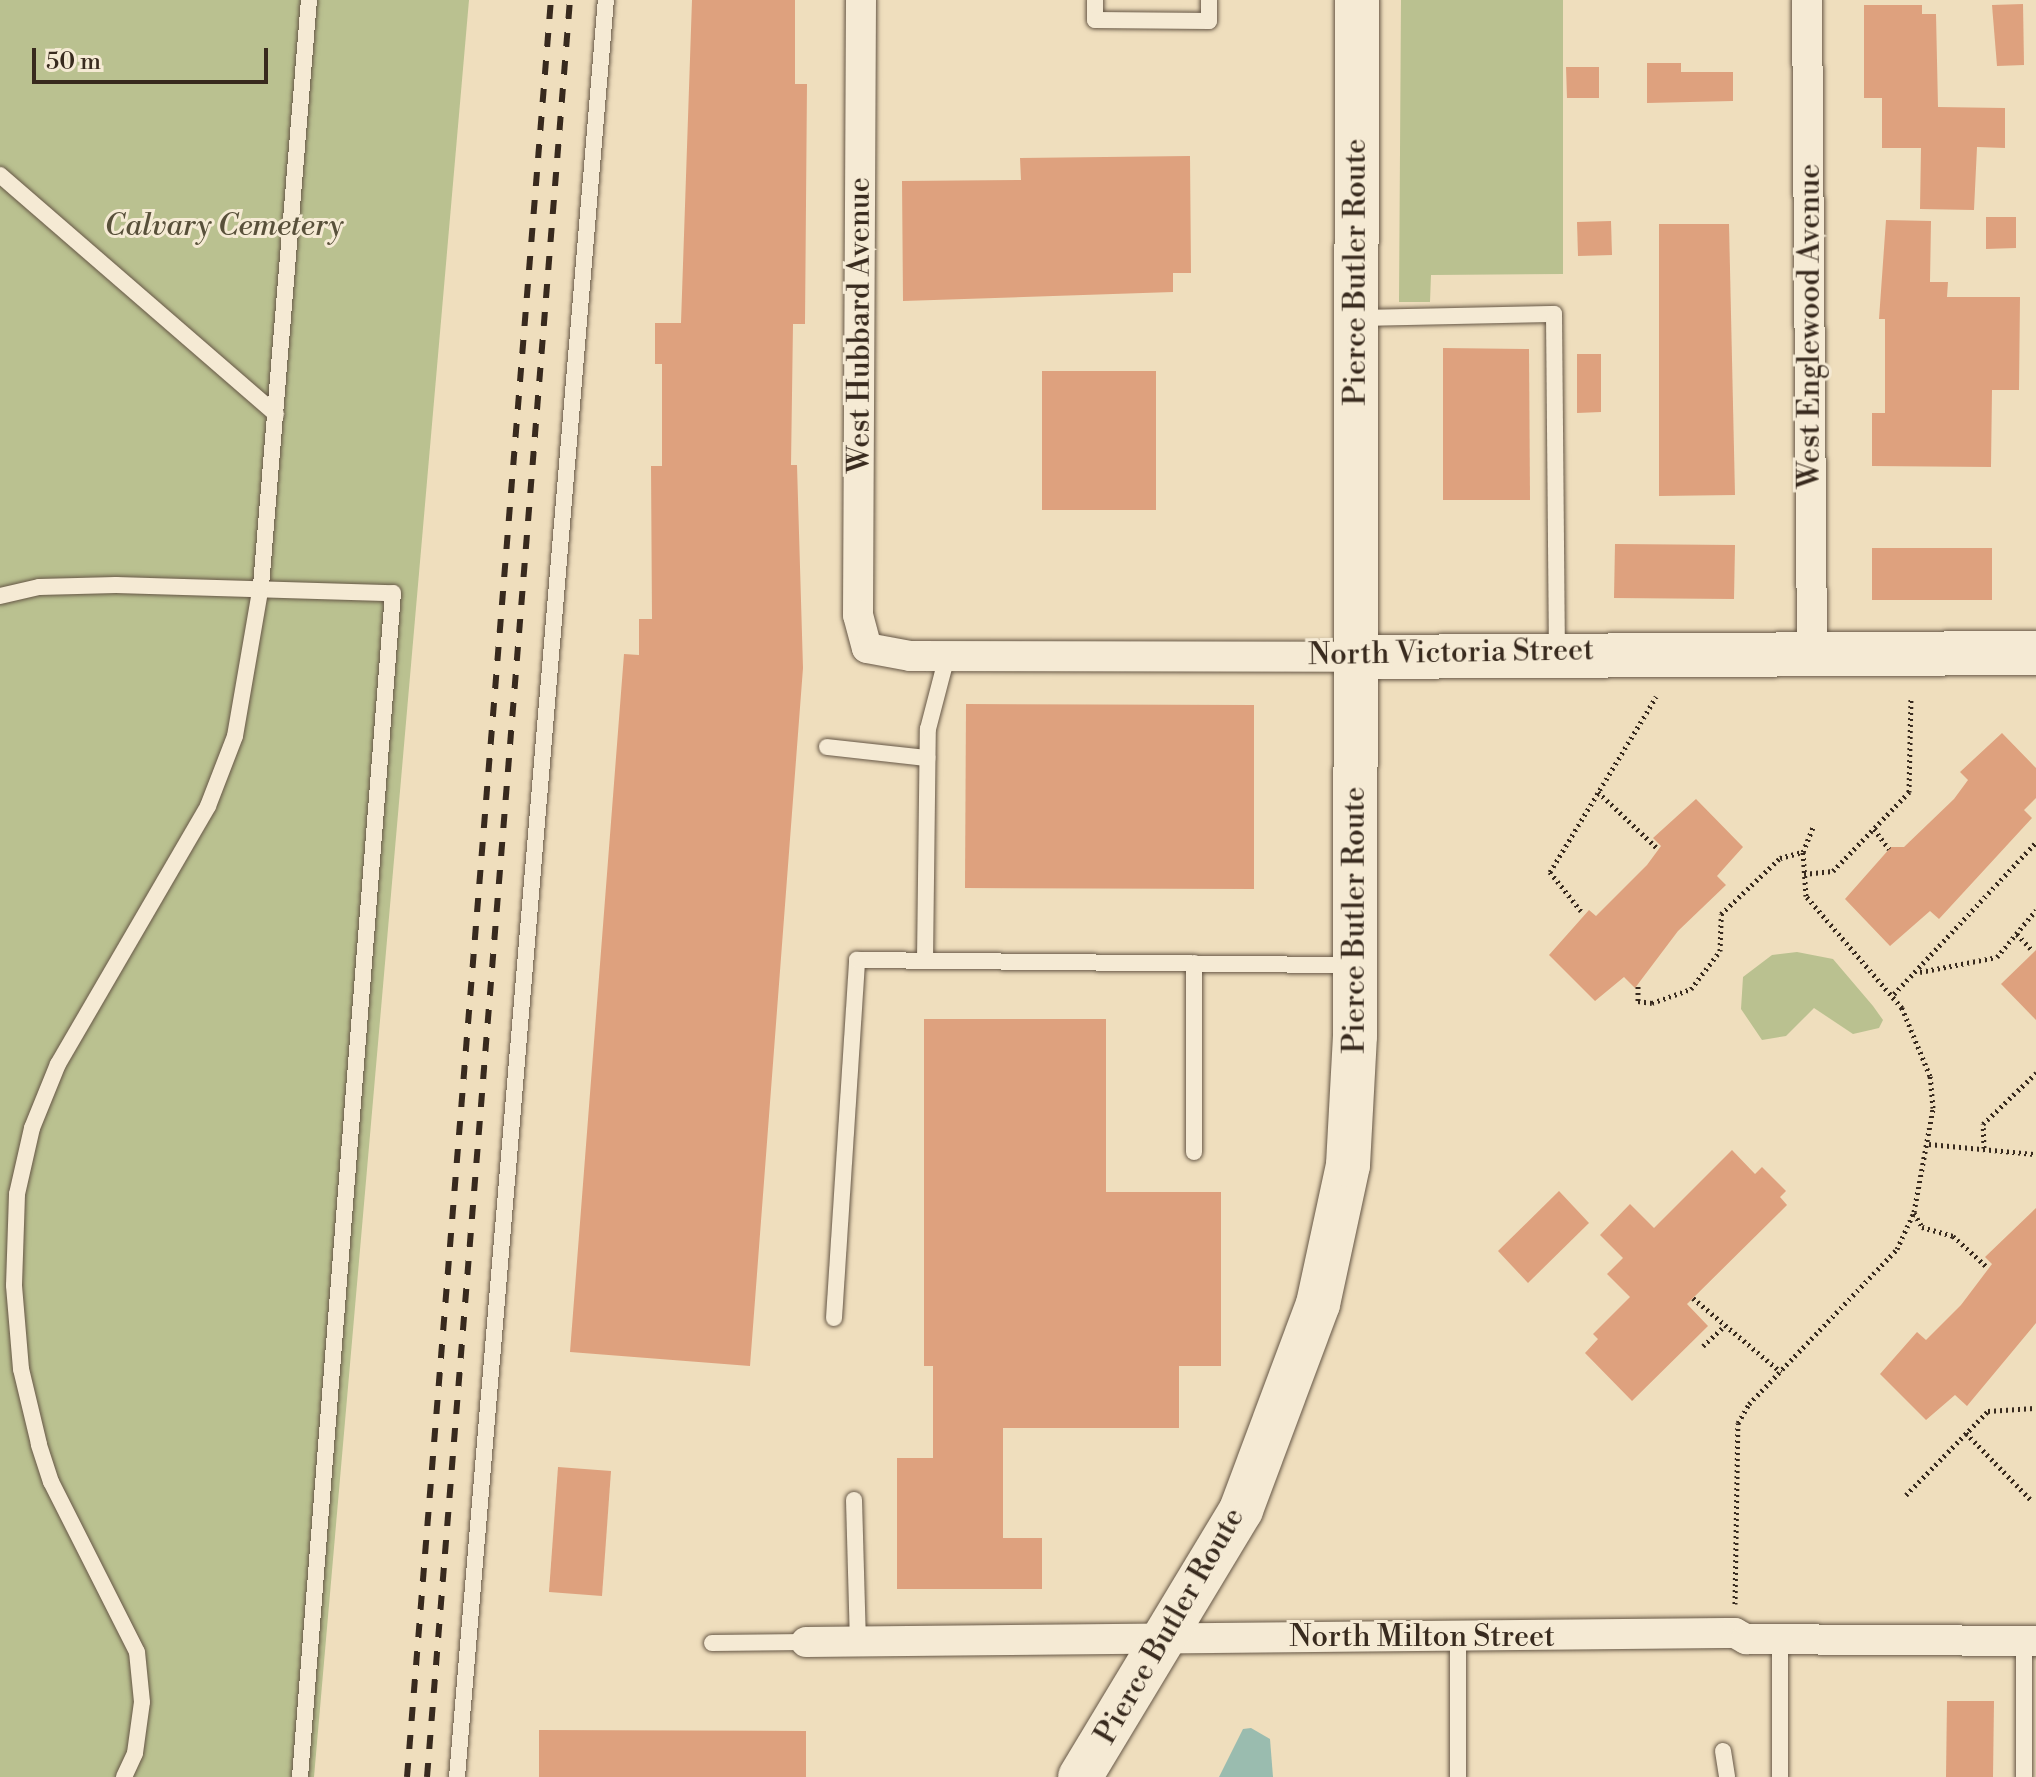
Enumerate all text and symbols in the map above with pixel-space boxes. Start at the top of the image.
scale bar [36,32,272,82]
text: 50 m [46,47,101,77]
street label: Pierce Butler Route [1338,139,1374,405]
street label: West Englewood Avenue [1792,164,1828,488]
street label: West Hubbard Avenue [842,177,878,473]
park label: Calvary Cemetery [105,208,343,244]
street label: North Victoria Street [1308,633,1594,673]
street label: Pierce Butler Route [1337,787,1373,1053]
street label: Pierce Butler Route [1088,1501,1252,1751]
street label: North Milton Street [1289,1619,1555,1655]

